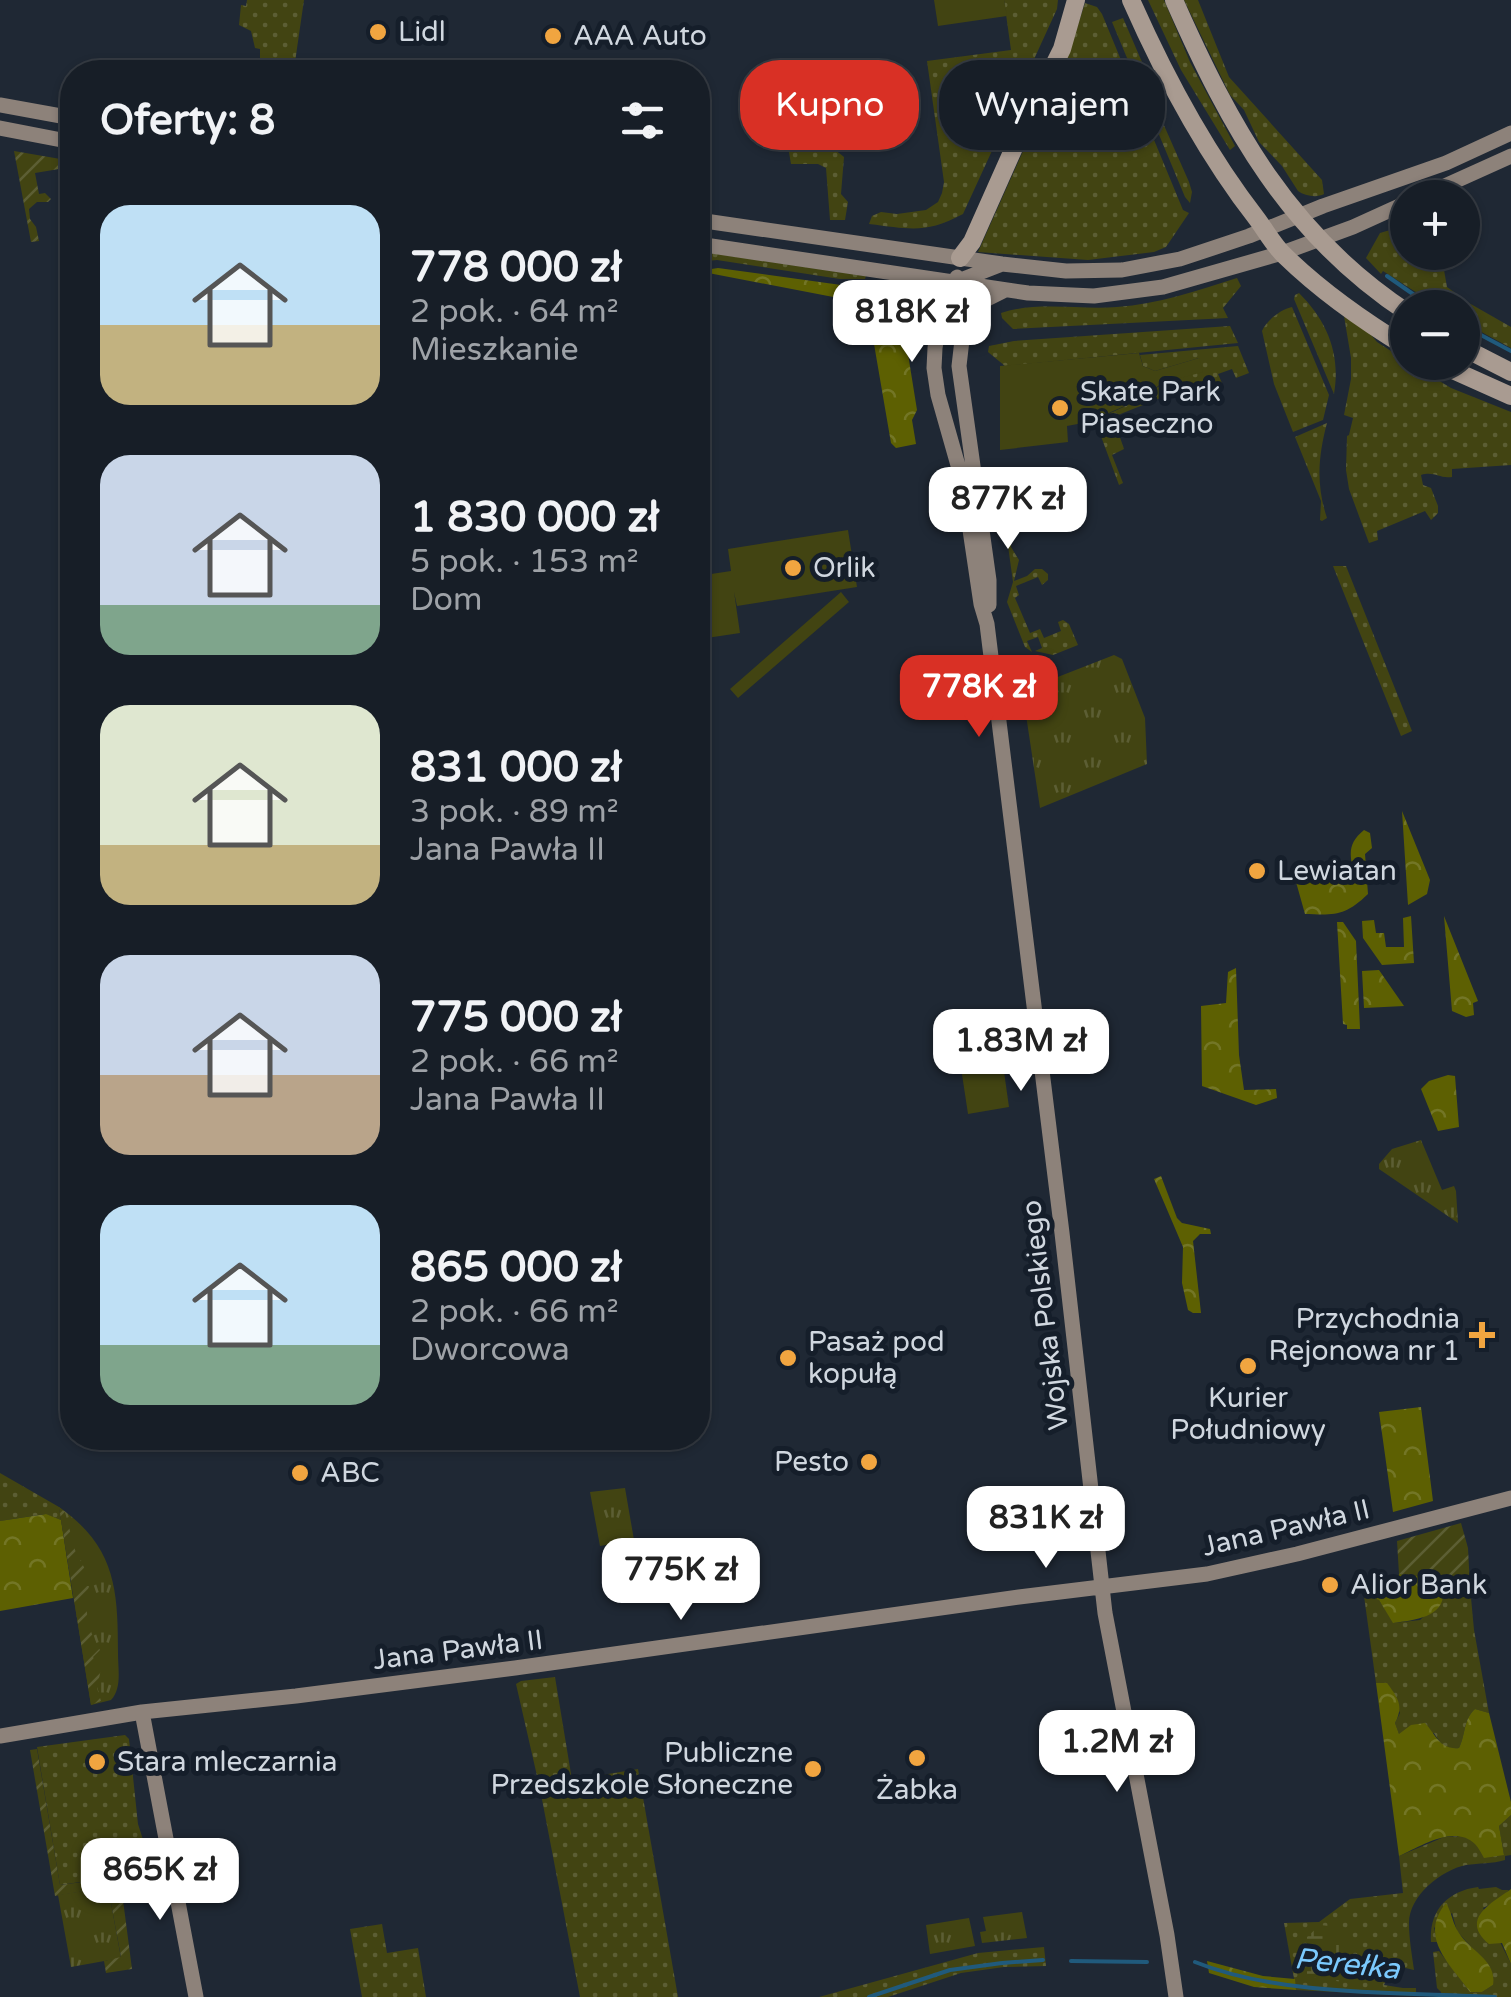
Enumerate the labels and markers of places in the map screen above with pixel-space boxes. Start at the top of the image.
place label: Lidl [398,15,446,49]
place label: AAA Auto [573,19,707,53]
marker: Lidl [367,21,389,43]
marker: AAA Auto [542,25,564,47]
pin: 818K zł [820,280,1004,365]
place label: Skate Park Piaseczno [1080,375,1221,441]
marker: Skate Park Piaseczno [1049,397,1071,419]
pin: 877K zł [916,467,1100,552]
place label: Orlik [813,551,875,585]
marker: Orlik [782,557,804,579]
pin: 778K zł [887,655,1071,740]
place label: Lewiatan [1277,854,1397,888]
marker: Lewiatan [1246,860,1268,882]
pin: 1.83M zł [918,1009,1124,1094]
place label: Przychodnia Rejonowa nr 1 [1269,1302,1460,1368]
marker: Przychodnia Rejonowa nr 1 [1469,1322,1495,1348]
place label: Pasaż pod kopułą [808,1325,945,1391]
marker: Pasaż pod kopułą [777,1347,799,1369]
marker: Kurier Południowy [1237,1355,1259,1377]
place label: Kurier Południowy [1170,1381,1326,1447]
place label: Pesto [774,1445,849,1479]
marker: Pesto [858,1451,880,1473]
place label: ABC [320,1456,380,1490]
marker: ABC [289,1462,311,1484]
pin: 831K zł [954,1486,1138,1571]
pin: 775K zł [589,1538,773,1623]
place label: Alior Bank [1350,1568,1487,1602]
marker: Alior Bank [1319,1574,1341,1596]
pin: 1.2M zł [1025,1710,1209,1795]
place label: Publiczne Przedszkole Słoneczne [491,1736,793,1802]
place label: Stara mleczarnia [117,1745,337,1779]
marker: Żabka [906,1747,928,1769]
marker: Stara mleczarnia [86,1751,108,1773]
marker: Publiczne Przedszkole Słoneczne [802,1758,824,1780]
place label: Żabka [876,1773,958,1807]
pin: 865K zł [68,1838,252,1923]

